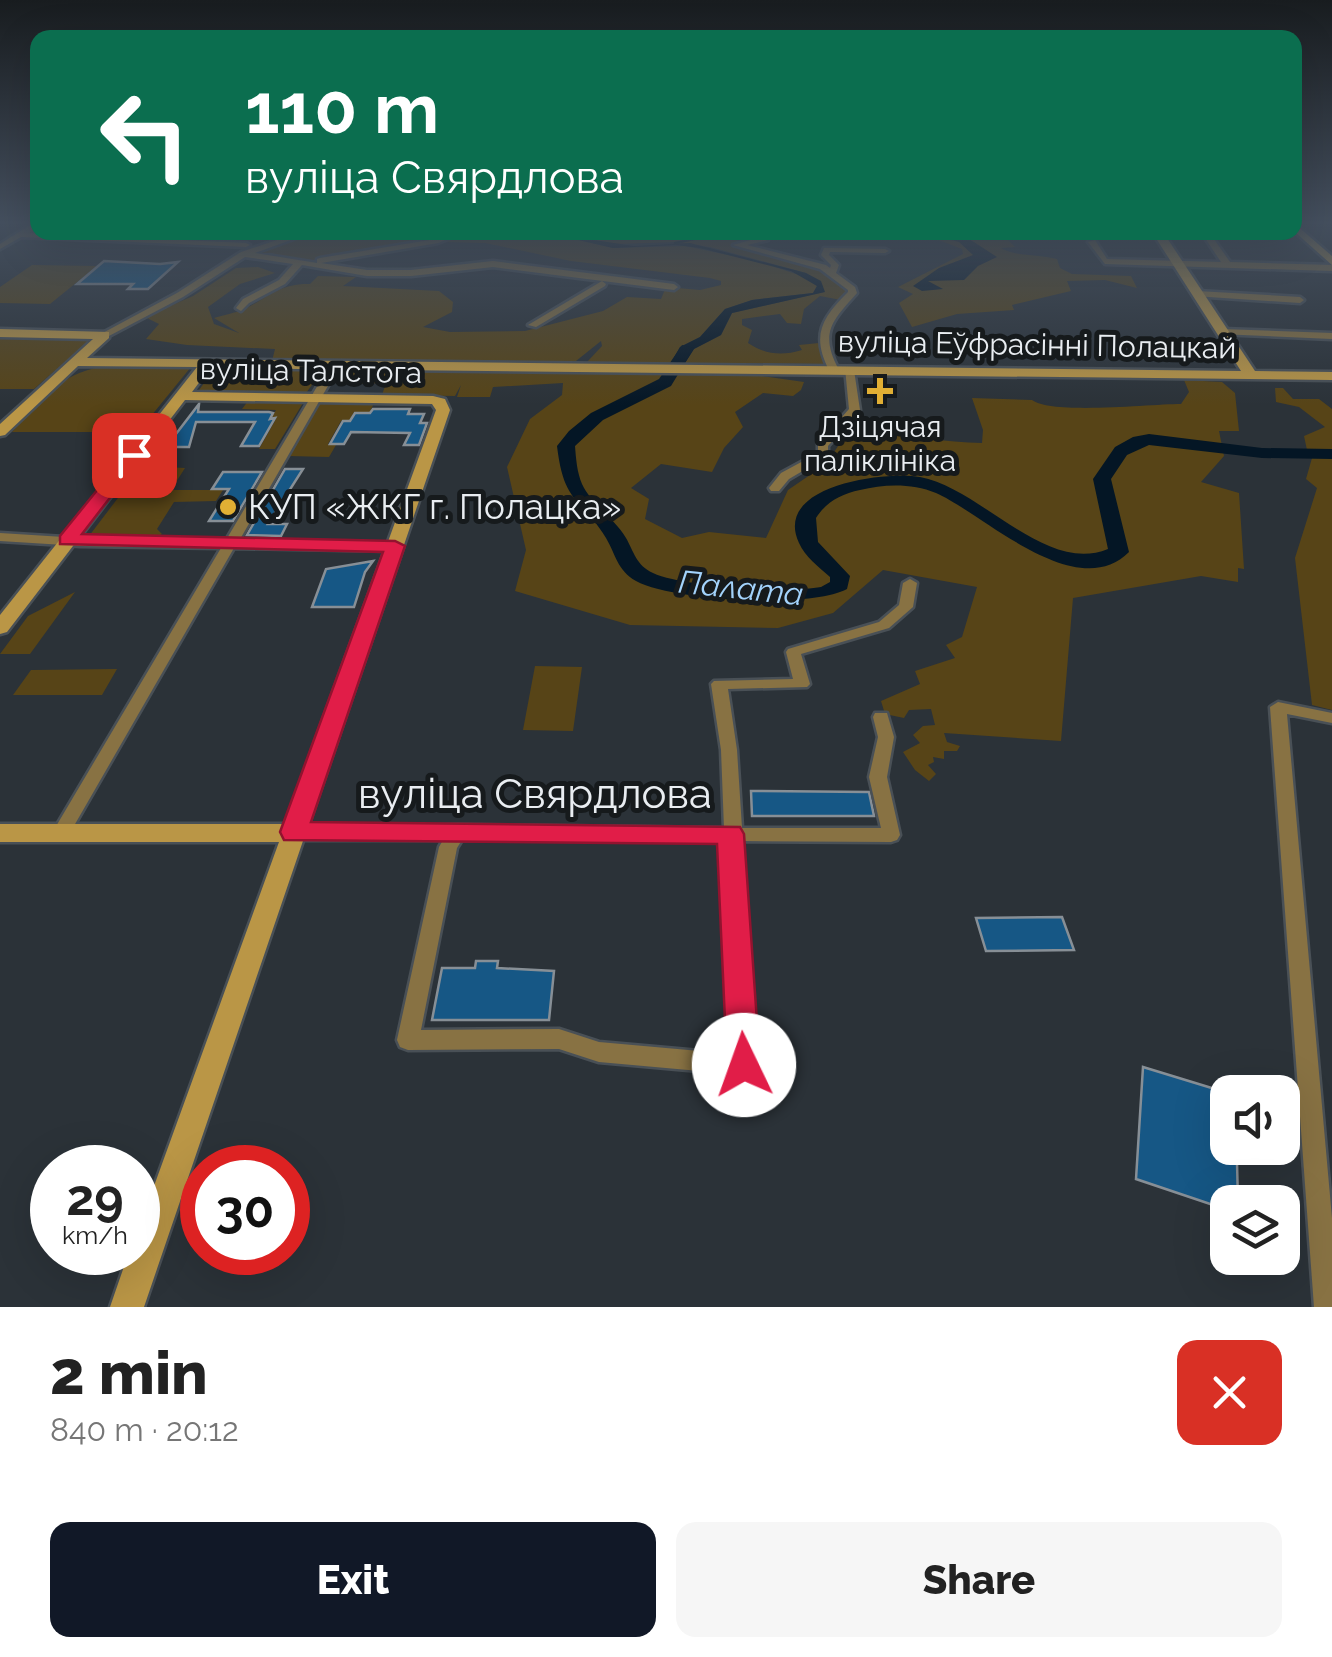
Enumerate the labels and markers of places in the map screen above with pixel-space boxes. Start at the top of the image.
marker: Дзіцячая паліклініка [867,378,893,404]
place label: Дзіцячая паліклініка [804,409,956,478]
pin [92,413,177,498]
place label: КУП «ЖКГ г. Полацка» [248,486,621,527]
marker: КУП «ЖКГ г. Полацка» [217,496,239,518]

